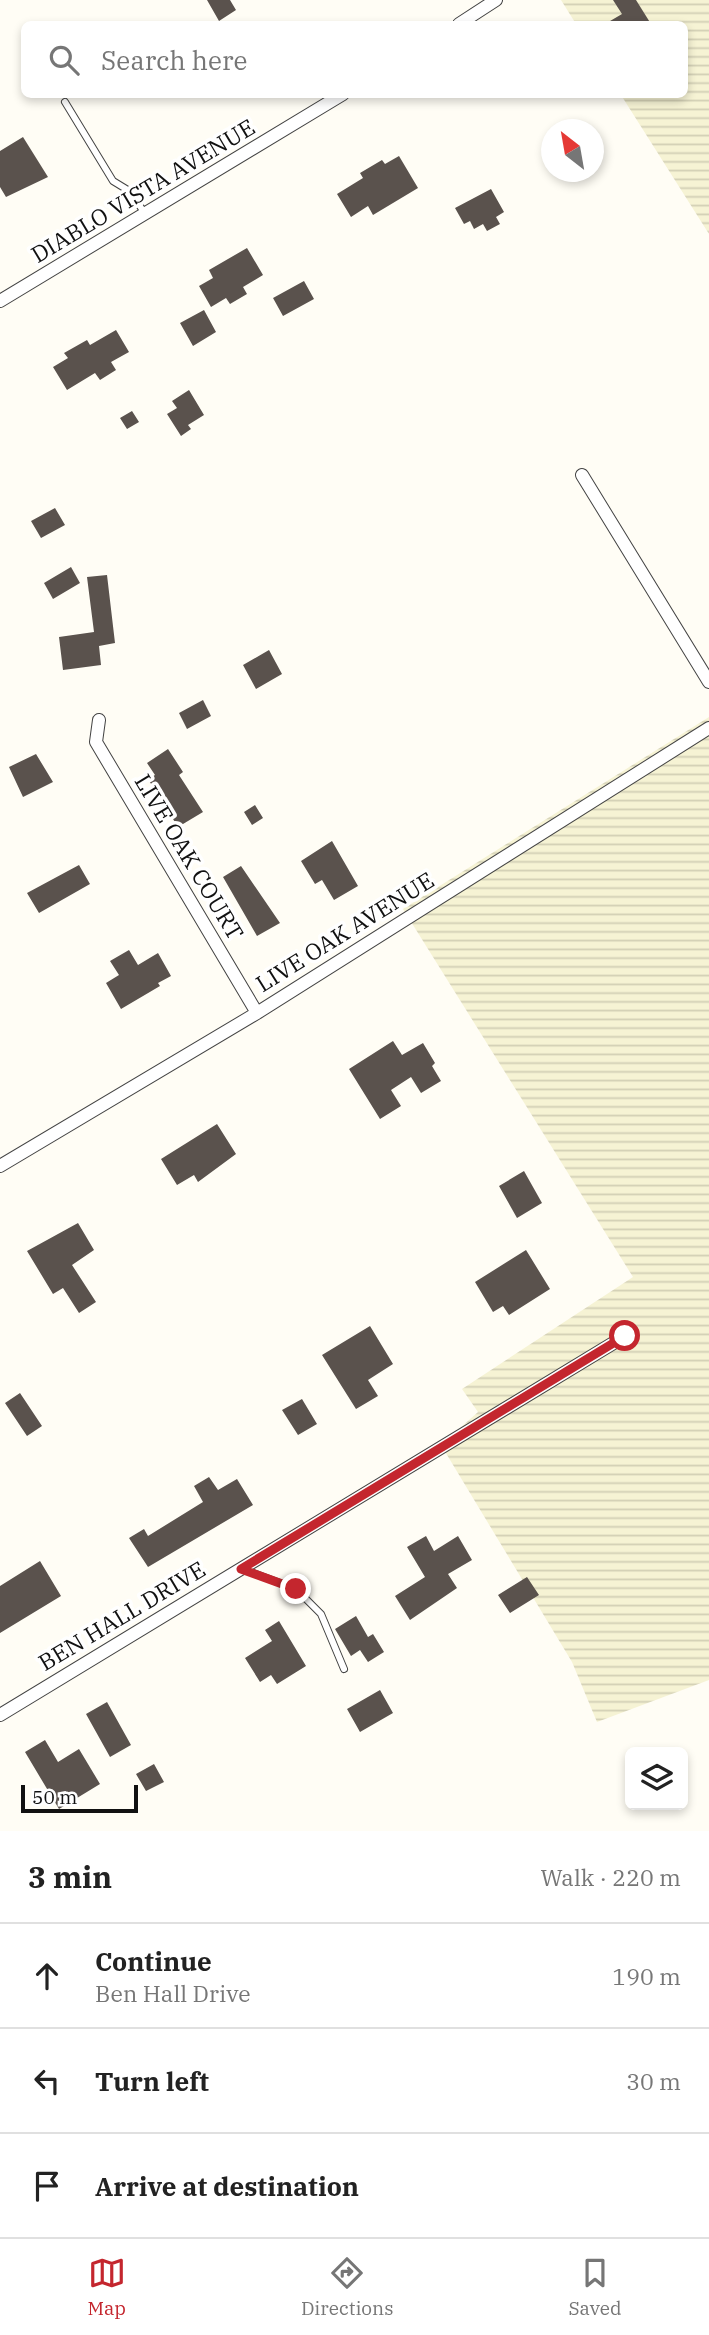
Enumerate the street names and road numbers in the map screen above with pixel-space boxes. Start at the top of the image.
street label: DIABLO VISTA AVENUE [25,111,260,269]
street label: LIVE OAK COURT [129,768,251,945]
street label: LIVE OAK AVENUE [250,864,439,998]
street label: BEN HALL DRIVE [33,1553,210,1677]

